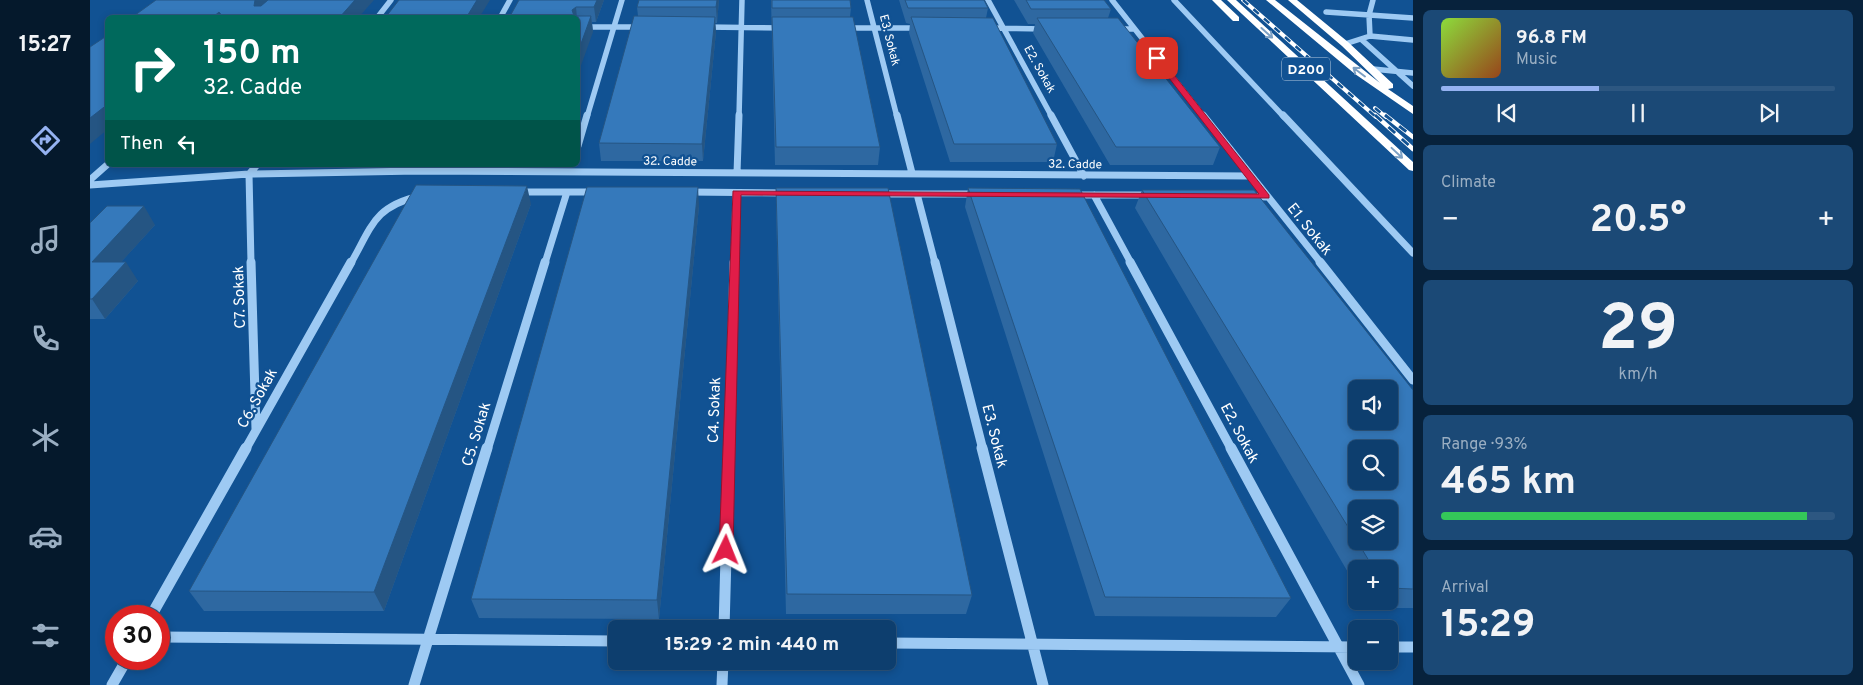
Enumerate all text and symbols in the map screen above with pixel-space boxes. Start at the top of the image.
street label: E3. Sokak [875,13,903,68]
text: 96.8 FM [1516,26,1587,50]
one-way arrow [1260,27,1273,39]
text: 15:27 [19,32,71,59]
text: 150 m [203,32,301,76]
icon: right [120,35,185,100]
pin [1136,37,1178,79]
street label: E2. Sokak [1019,43,1059,96]
icon: arrive [1143,44,1171,72]
text: Music [1516,50,1557,70]
road number: D200 [1282,58,1330,80]
one-way arrow [1353,67,1366,78]
text: 32. Cadde [203,75,302,102]
icon: previous [1493,99,1521,127]
icon: pause [1624,99,1652,127]
icon: next [1755,99,1783,127]
icon: directions [28,123,63,158]
icon: left [173,130,201,158]
text: Then [120,132,163,156]
one-way arrow [1391,147,1404,159]
street label: 32. Cadde [643,154,697,170]
street label: 32. Cadde [1048,157,1102,173]
text: Climate [1441,173,1496,193]
text: 20.5° [1590,197,1686,246]
street label: E1. Sokak [1282,200,1336,260]
text: − [1441,203,1459,239]
text: + [1817,203,1835,239]
icon: music [28,222,63,257]
street label: C7. Sokak [230,265,251,329]
text: 29 [1598,291,1678,373]
icon: phone [28,321,63,356]
street label: C6. Sokak [234,365,283,432]
text: km/h [1619,365,1657,385]
street label: C4. Sokak [705,376,726,444]
map controls [1348,380,1398,670]
button: sound [1348,380,1398,430]
street label: C5. Sokak [459,400,496,469]
street label: E2. Sokak [1215,400,1262,467]
street label: E3. Sokak [976,402,1011,470]
icon: climate [28,420,63,455]
text: Range · 93% [1441,435,1528,455]
button: search [1348,440,1398,490]
text: 465 km [1441,459,1576,508]
button: layers [1348,500,1398,550]
icon: car [28,519,63,554]
position arrow [699,523,751,575]
button: + [1348,560,1398,610]
text: Arrival [1441,578,1489,598]
text: 15:29 [1441,602,1535,651]
speed limit sign: 30 [105,605,170,670]
icon: filters [28,618,63,653]
button: − [1348,620,1398,670]
text: 15:29 · 2 min · 440 m [665,633,839,657]

